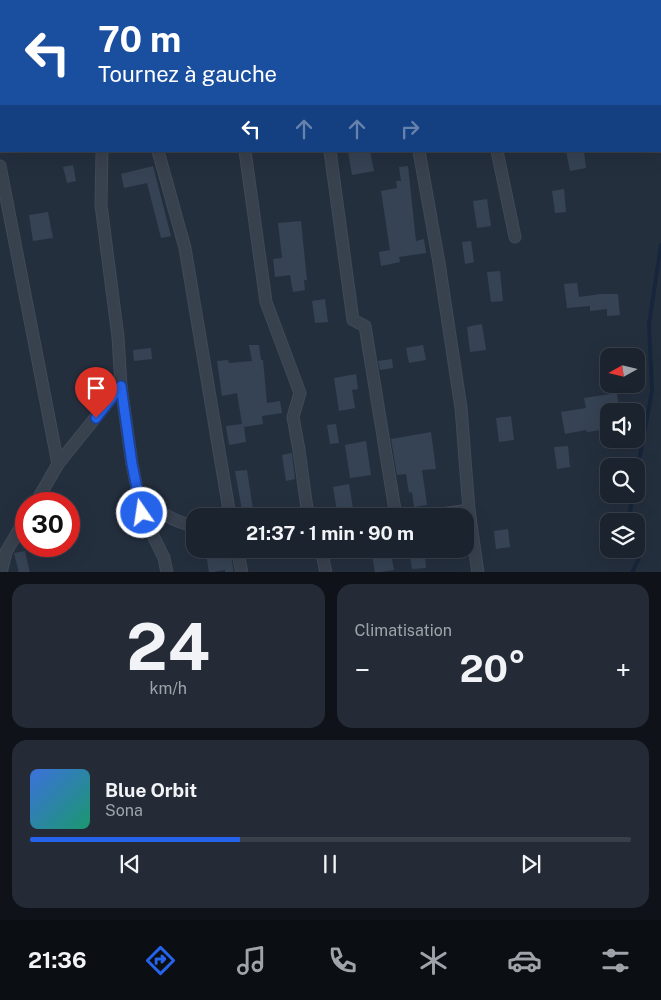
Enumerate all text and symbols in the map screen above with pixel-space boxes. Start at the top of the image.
text: 70 m [98,19,181,60]
icon: left [15,20,80,85]
text: Tournez à gauche [98,61,277,87]
icon: left [237,115,265,143]
icon: ahead [290,115,318,143]
icon: ahead [343,115,371,143]
icon: right [396,115,424,143]
north arrow [600,348,645,392]
map controls [600,348,645,558]
pin [75,367,117,418]
icon: arrive [82,374,110,402]
button: sound [600,403,645,448]
button: search [600,458,645,503]
position arrow [115,486,167,538]
speed limit sign: 30 [15,492,80,557]
button: layers [600,513,645,558]
text: 21:37 · 1 min · 90 m [246,522,414,544]
text: 24 [126,608,210,685]
text: Climatisation [355,621,452,640]
text: 20° [459,646,526,691]
text: − [355,653,370,686]
text: + [615,653,631,686]
text: km/h [149,679,187,698]
text: Blue Orbit [105,779,197,801]
text: Sona [105,801,143,820]
icon: previous [116,850,144,878]
icon: pause [316,850,344,878]
icon: next [517,850,545,878]
icon: directions [143,943,178,978]
icon: music [234,943,269,978]
icon: phone [325,943,360,978]
icon: climate [416,943,451,978]
icon: car [507,943,542,978]
icon: filters [598,943,633,978]
text: 21:36 [28,947,86,973]

